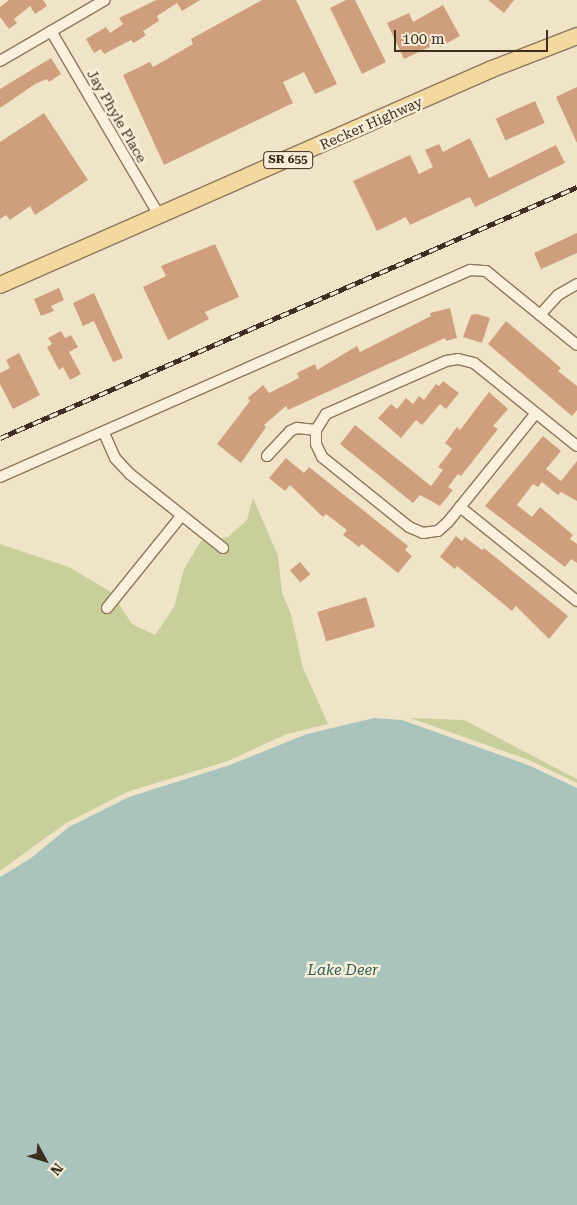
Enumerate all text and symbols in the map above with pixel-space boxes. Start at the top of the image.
scale bar [397,20,551,52]
text: 100 m [402,30,445,48]
street label: Jay Phyle Place [84,67,150,165]
street label: Recker Highway [317,93,425,153]
road number: SR 655 [263,150,313,170]
water label: Lake Deer [308,962,378,980]
north arrow [20,1135,70,1185]
text: N [47,1160,66,1179]

